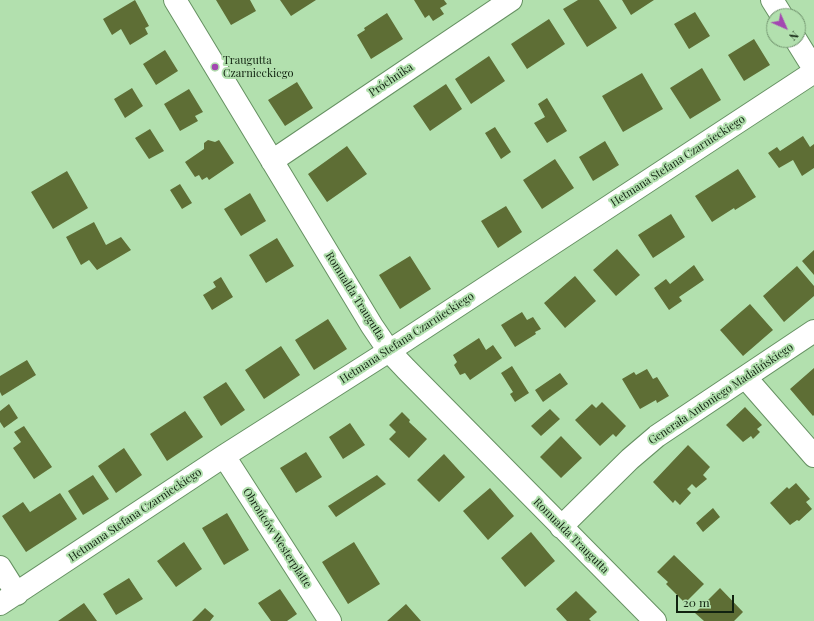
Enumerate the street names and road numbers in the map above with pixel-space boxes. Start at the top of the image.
street label: Próchnika [367,61,415,99]
street label: Hetmana Stefana Czarnieckiego [608,113,748,209]
street label: Romualda Traugutta [323,250,387,342]
street label: Hetmana Stefana Czarnieckiego [337,290,477,386]
street label: Generała Antoniego Madalińskiego [646,341,796,447]
street label: Hetmana Stefana Czarnieckiego [66,466,204,564]
street label: Obrońców Westerplatte [240,486,314,590]
street label: Romualda Traugutta [531,496,611,576]

